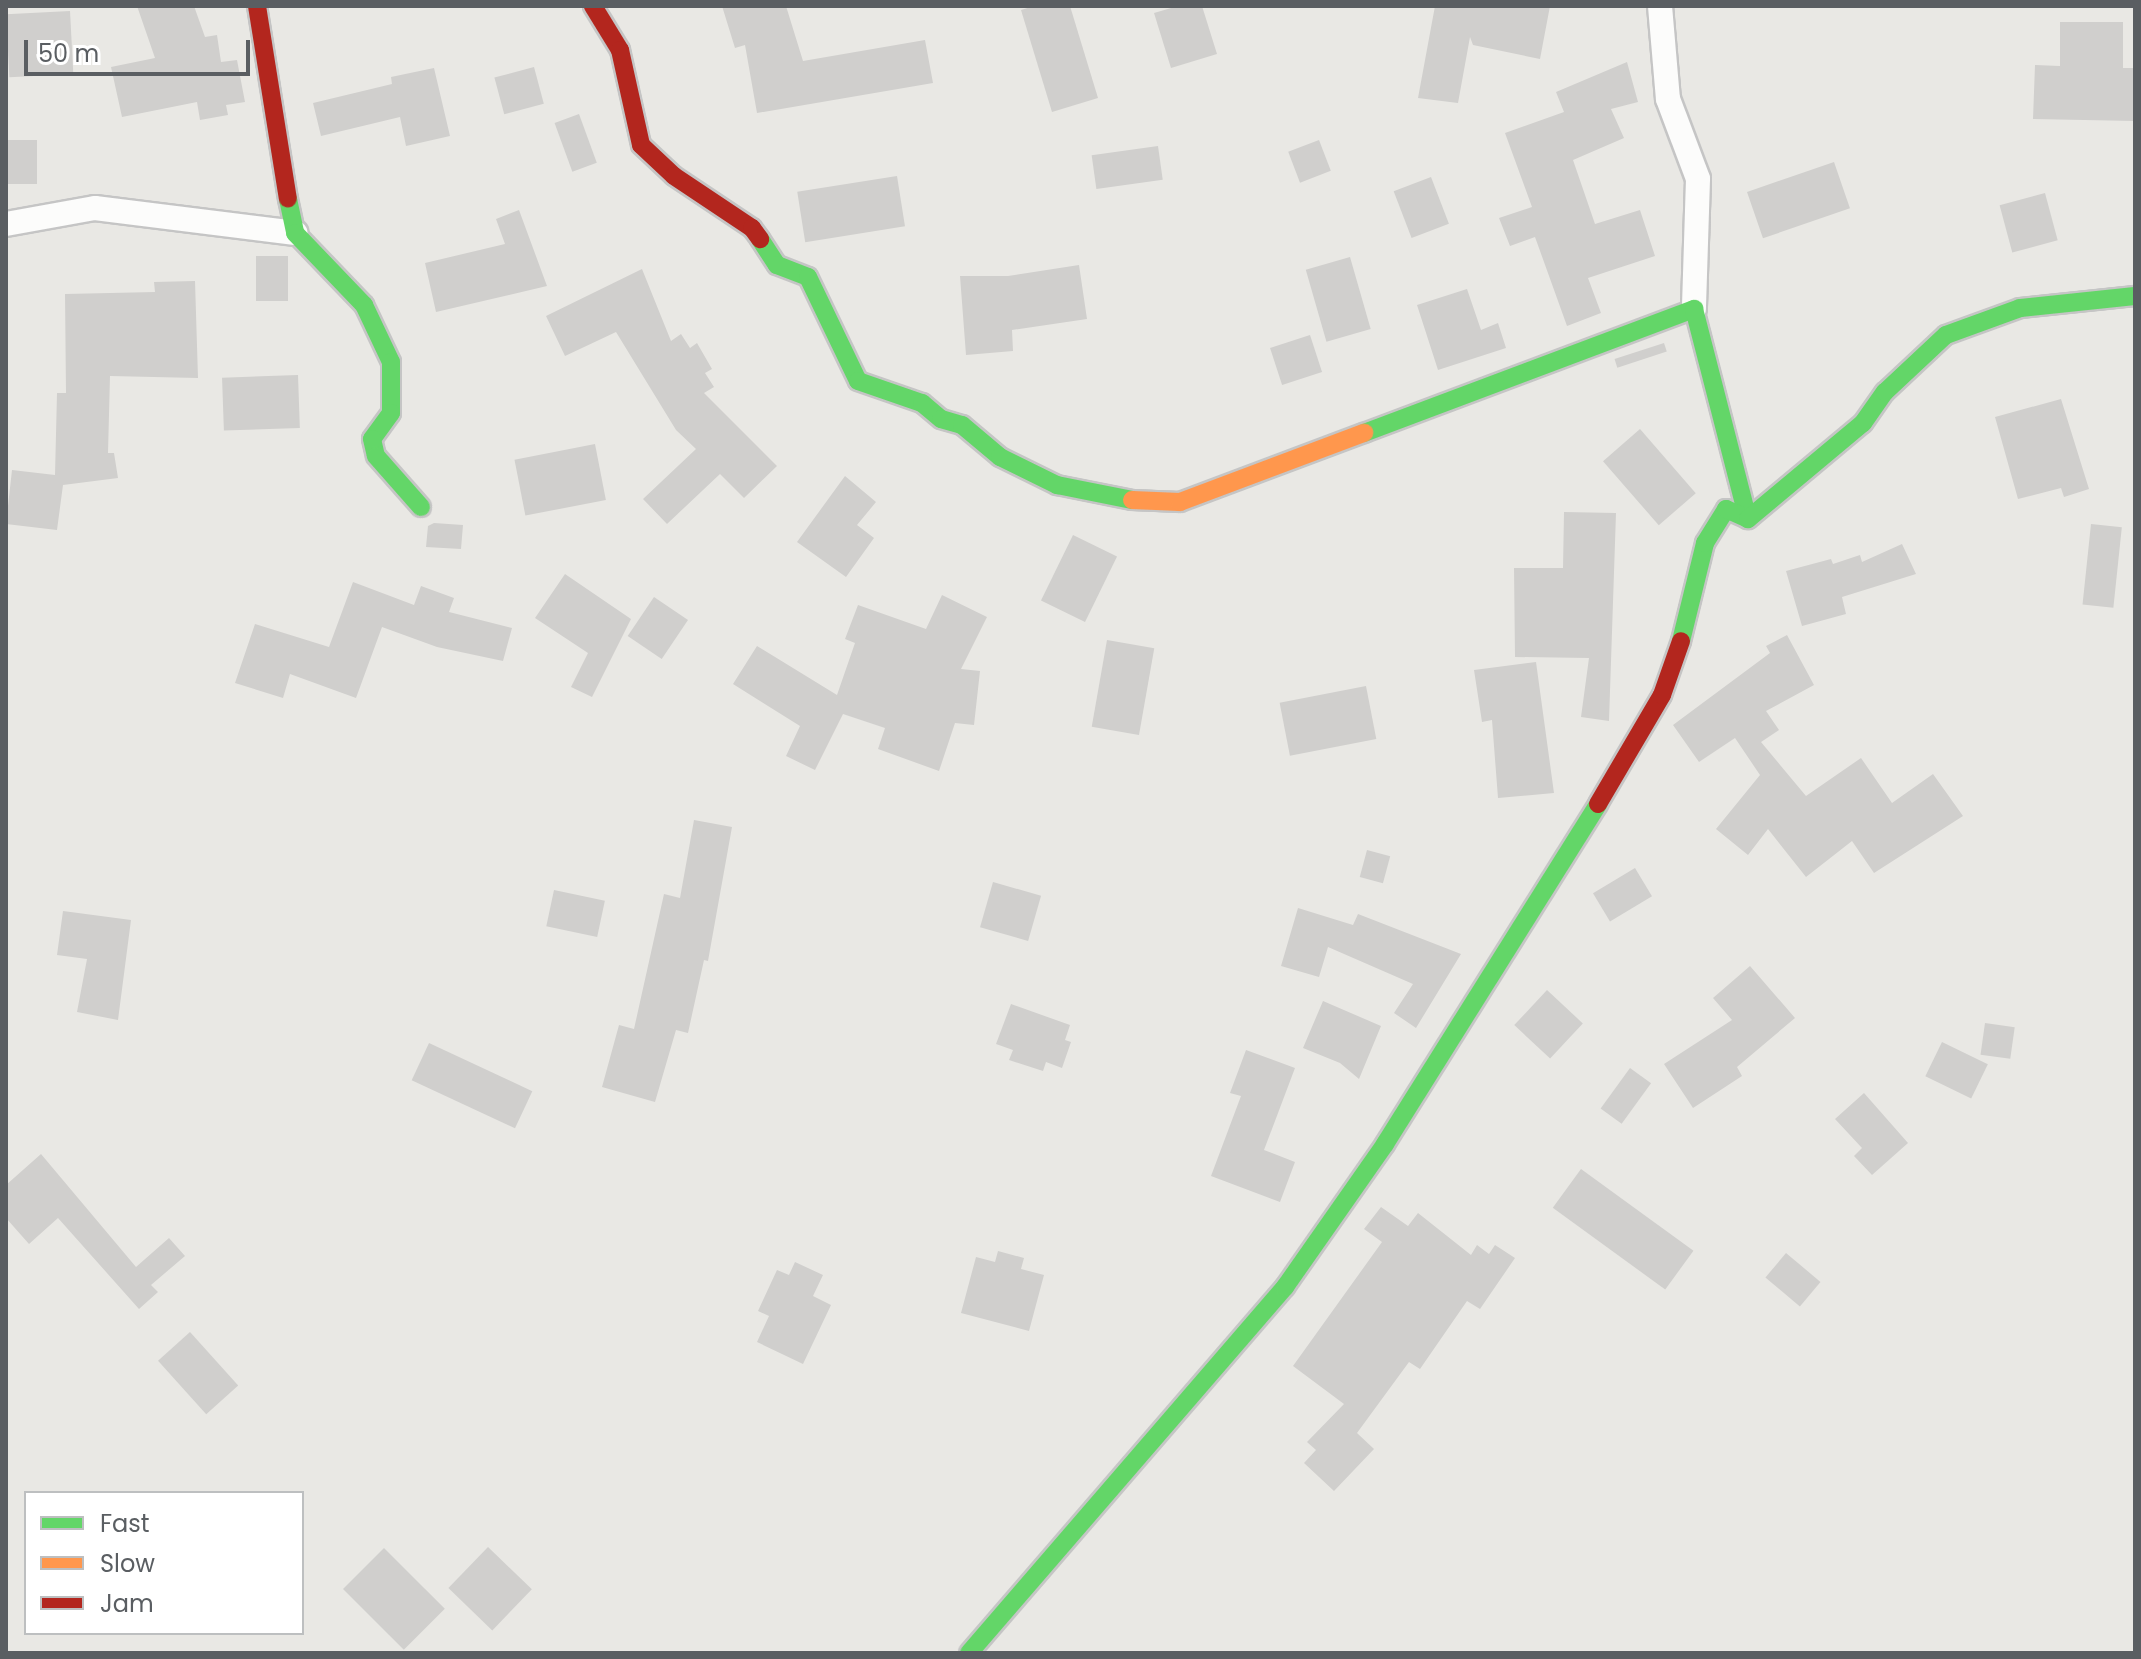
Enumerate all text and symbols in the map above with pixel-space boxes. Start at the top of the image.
scale bar [28,24,254,74]
text: 50 m [38,37,99,70]
legend [24,1491,304,1635]
text: Fast [100,1507,150,1540]
text: Slow [100,1547,155,1580]
text: Jam [100,1587,154,1620]

